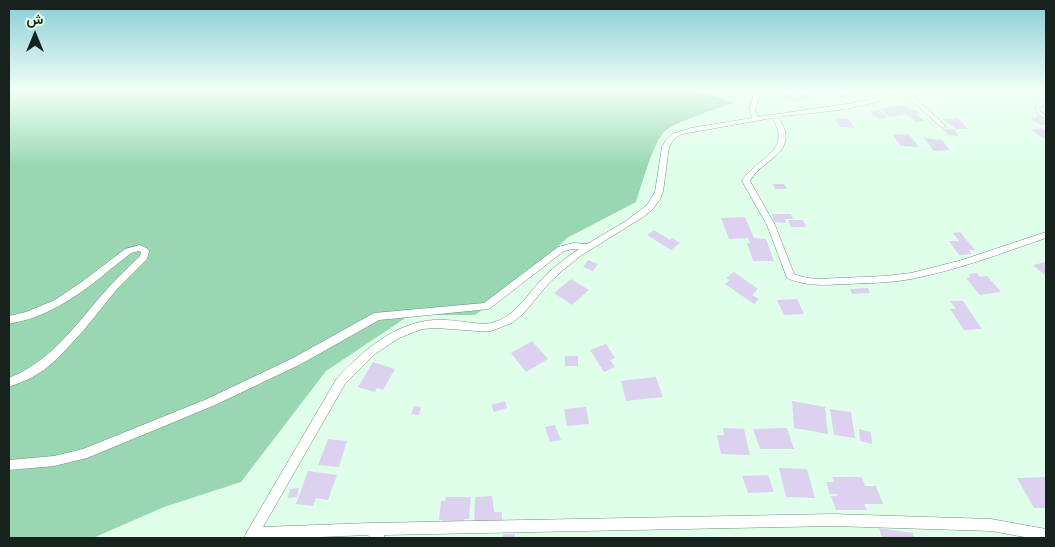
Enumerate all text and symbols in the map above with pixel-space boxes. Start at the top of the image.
north arrow [10,10,60,60]
text: ش [27,11,43,28]

